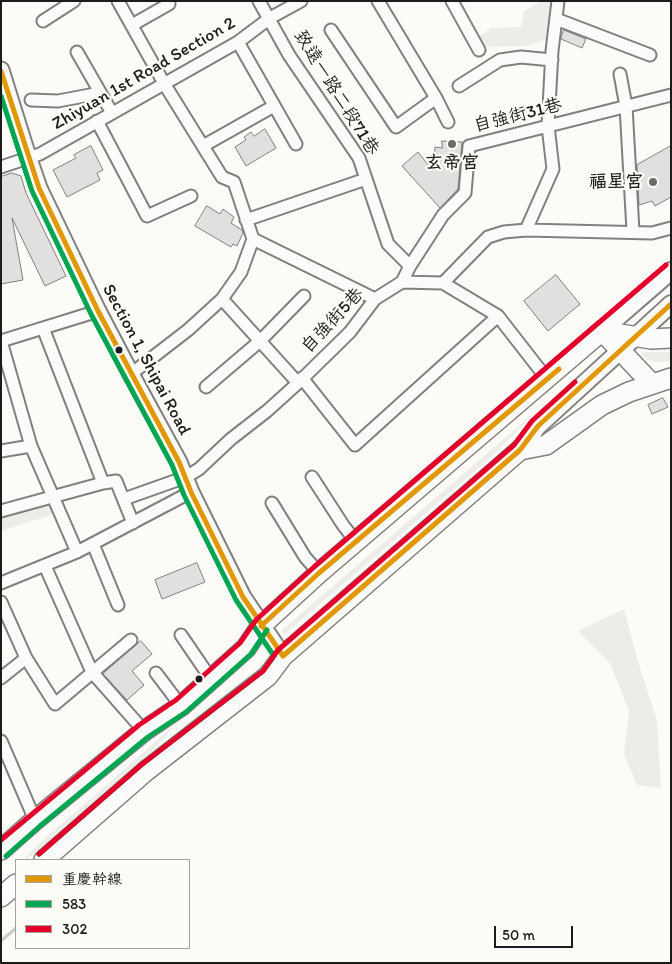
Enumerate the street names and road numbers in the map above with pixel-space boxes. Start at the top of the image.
street label: Zhiyuan 1st Road Section 2 [49,13,239,135]
street label: 致遠一路二段71巷 [289,27,383,159]
street label: 自強街31巷 [472,95,564,137]
street label: Section 1, Shipai Road [97,281,195,439]
street label: 自強街5巷 [297,284,369,358]

